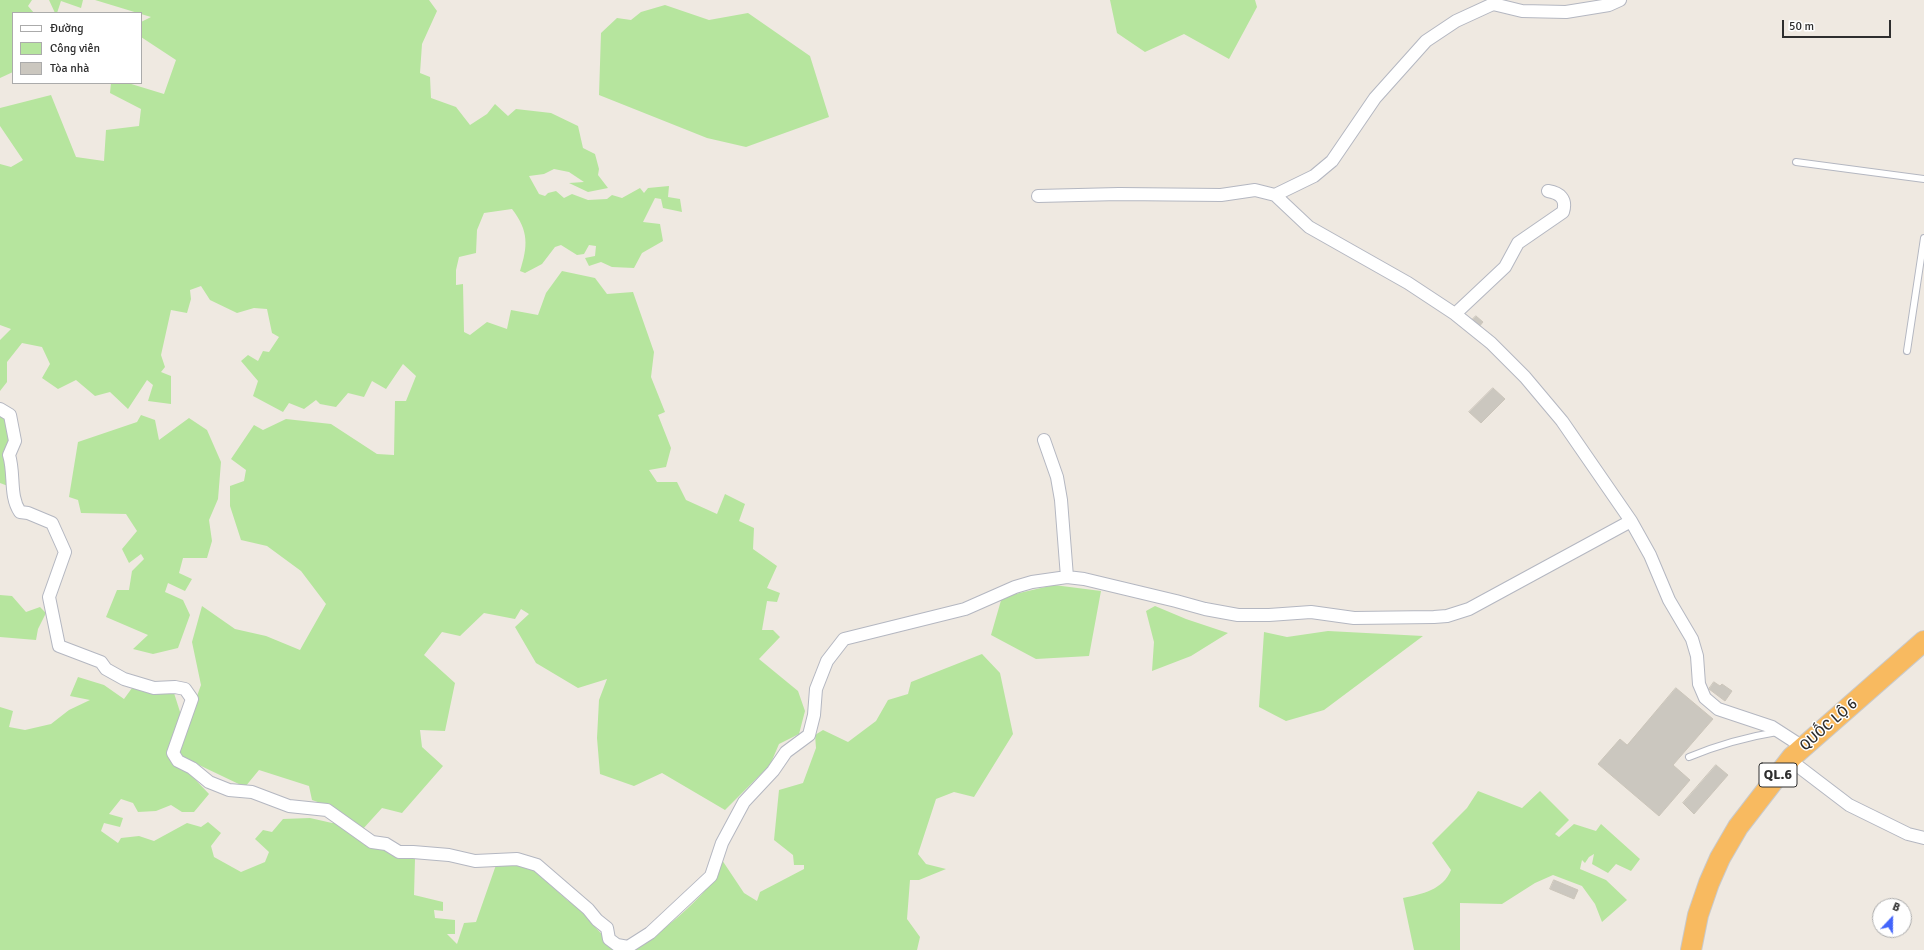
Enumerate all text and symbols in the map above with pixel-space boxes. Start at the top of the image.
legend [12,12,142,84]
scale bar [1784,12,1893,38]
text: 50 m [1789,19,1814,34]
text: Đường [50,21,84,36]
text: Công viên [50,41,100,56]
text: Tòa nhà [50,61,89,76]
street label: QUỐC LỘ 6 [1796,695,1862,755]
road number: QL.6 [1759,763,1797,787]
north arrow [1872,898,1912,938]
text: B [1891,900,1902,915]

